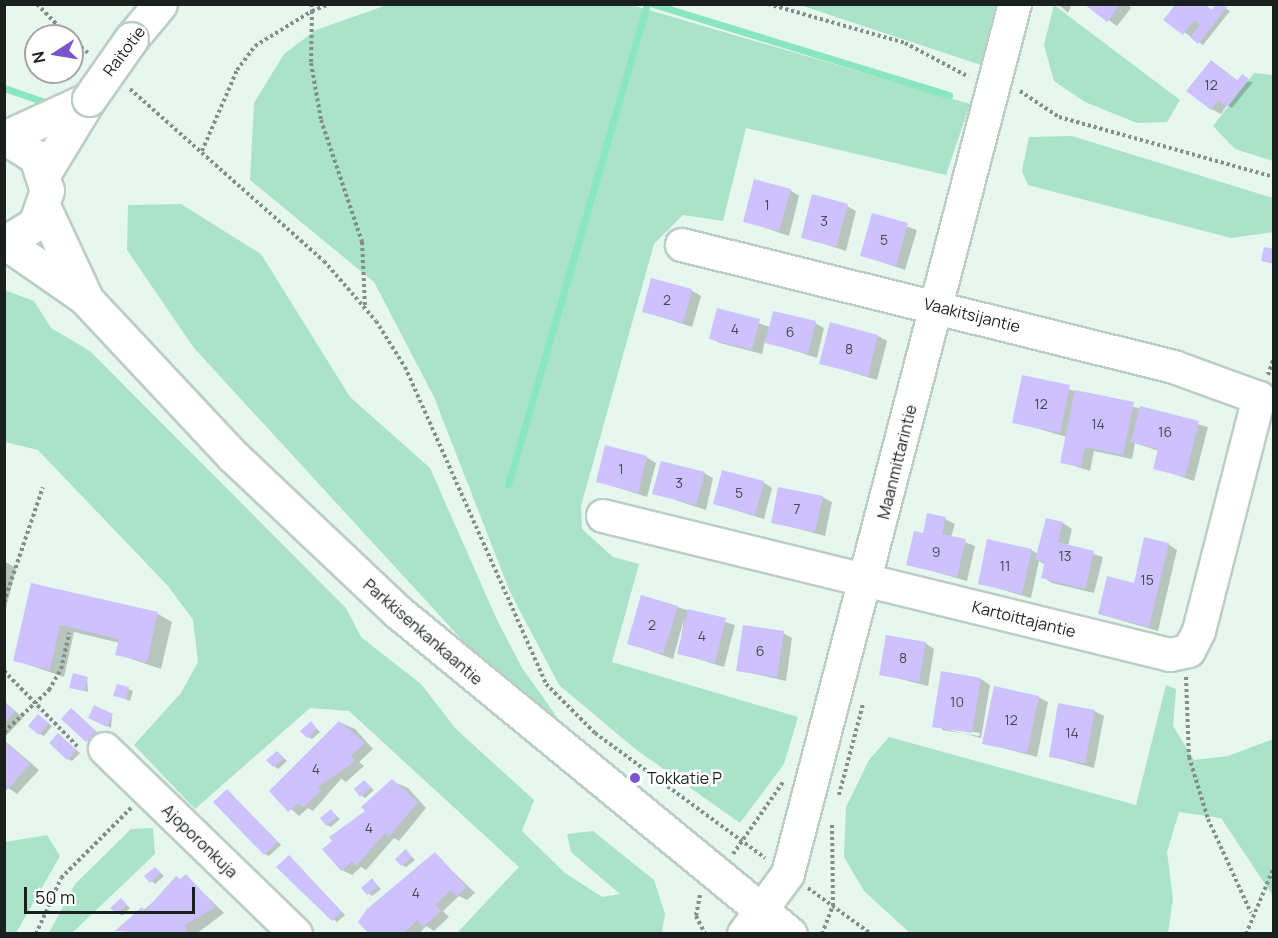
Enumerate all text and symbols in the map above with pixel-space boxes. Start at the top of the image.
street label: Raitotie [99,22,149,80]
north arrow [24,24,84,84]
text: N [26,49,50,65]
house number: 12 [1204,77,1218,93]
house number: 1 [764,197,770,213]
house number: 3 [820,213,828,229]
house number: 5 [880,232,888,248]
house number: 2 [663,292,671,308]
street label: Vaakitsijantie [922,294,1022,336]
house number: 4 [731,321,739,337]
house number: 6 [786,324,794,340]
house number: 8 [845,341,853,357]
house number: 12 [1034,396,1048,412]
street label: Maanmittarintie [873,403,921,521]
house number: 14 [1091,416,1105,432]
house number: 16 [1158,424,1172,440]
house number: 1 [618,461,624,477]
house number: 3 [675,475,683,491]
house number: 5 [735,485,743,501]
house number: 7 [793,501,801,517]
house number: 9 [932,544,940,560]
house number: 13 [1058,548,1072,564]
house number: 11 [1000,558,1010,574]
house number: 15 [1140,572,1154,588]
street label: Parkkisenkankaantie [359,575,487,689]
street label: Kartoittajantie [970,597,1078,641]
house number: 2 [648,617,656,633]
house number: 4 [698,628,706,644]
house number: 6 [756,643,764,659]
house number: 8 [899,650,907,666]
house number: 10 [950,694,964,710]
house number: 12 [1004,712,1018,728]
house number: 14 [1065,725,1079,741]
house number: 4 [312,761,320,777]
place label: Tokkatie P [647,768,722,788]
marker: Tokkatie P [628,771,642,785]
street label: Ajoporonkuja [158,800,242,882]
house number: 4 [365,820,373,836]
scale bar [27,875,198,913]
text: 50 m [35,885,75,909]
house number: 4 [412,885,420,901]

